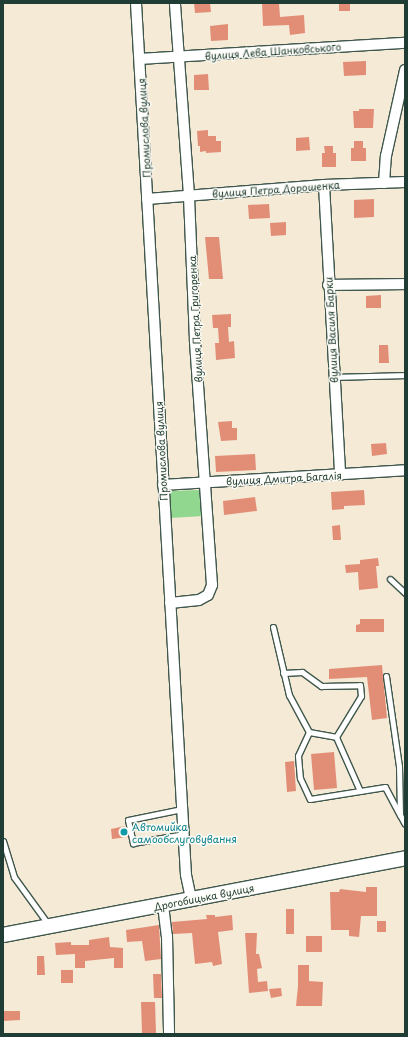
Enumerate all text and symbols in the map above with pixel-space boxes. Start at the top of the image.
street label: вулиця Лева Шанковського [204,40,342,62]
street label: Промислова вулиця [135,78,153,178]
street label: вулиця Петра Дорошенка [211,179,341,199]
street label: вулиця Петра Григоренка [186,255,204,383]
street label: вулиця Василя Барки [322,276,340,384]
street label: Промислова вулиця [152,401,170,501]
street label: вулиця Дмитра Багалія [226,469,342,487]
place label: Автомийка самообслуговування [132,820,237,844]
marker: Автомийка самообслуговування [119,827,129,837]
street label: Дрогобицька вулиця [153,881,255,913]

